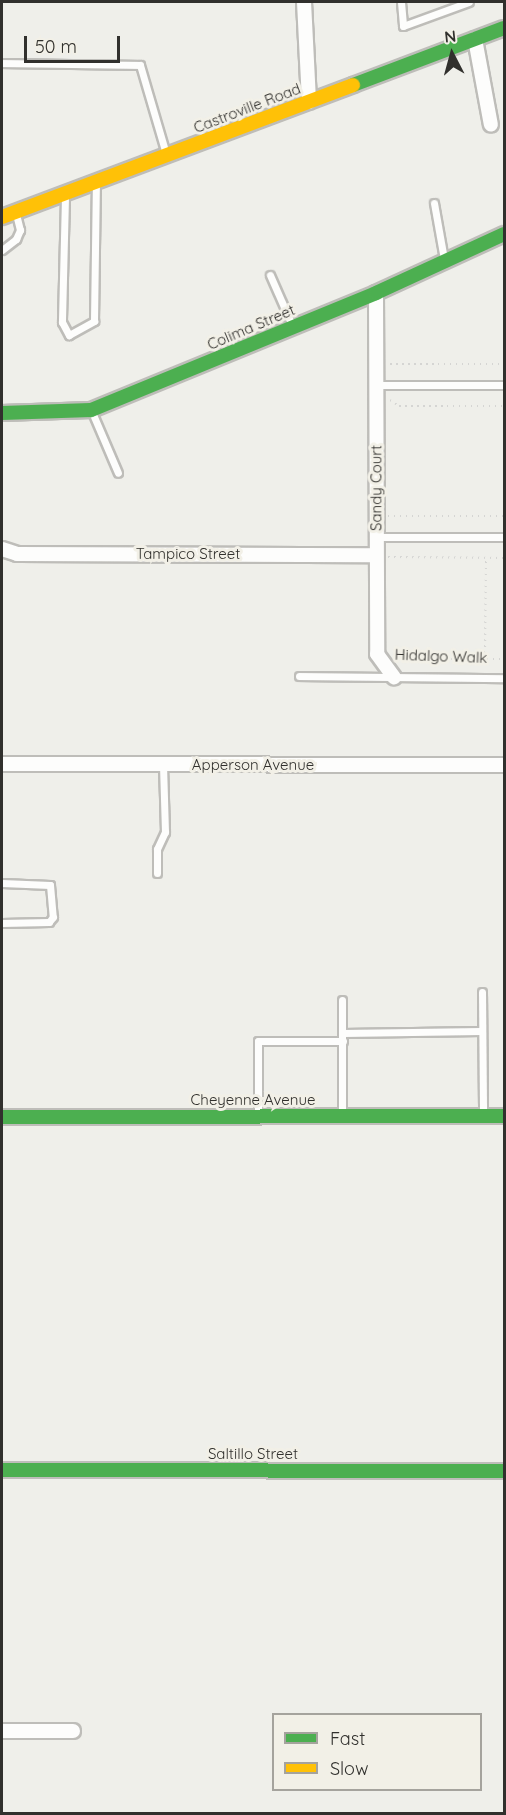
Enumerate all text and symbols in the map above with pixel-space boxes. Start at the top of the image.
scale bar [27,24,123,62]
north arrow [422,24,482,84]
text: N [443,26,457,47]
text: 50 m [35,35,77,58]
street label: Castroville Road [191,79,303,137]
street label: Colima Street [205,300,297,354]
street label: Sandy Court [367,445,385,531]
street label: Tampico Street [136,545,240,563]
street label: Hidalgo Walk [394,645,488,667]
street label: Apperson Avenue [192,756,314,774]
street label: Cheyenne Avenue [191,1091,315,1109]
street label: Saltillo Street [208,1445,298,1463]
legend [272,1713,482,1791]
text: Fast [330,1727,365,1750]
text: Slow [330,1757,368,1780]

